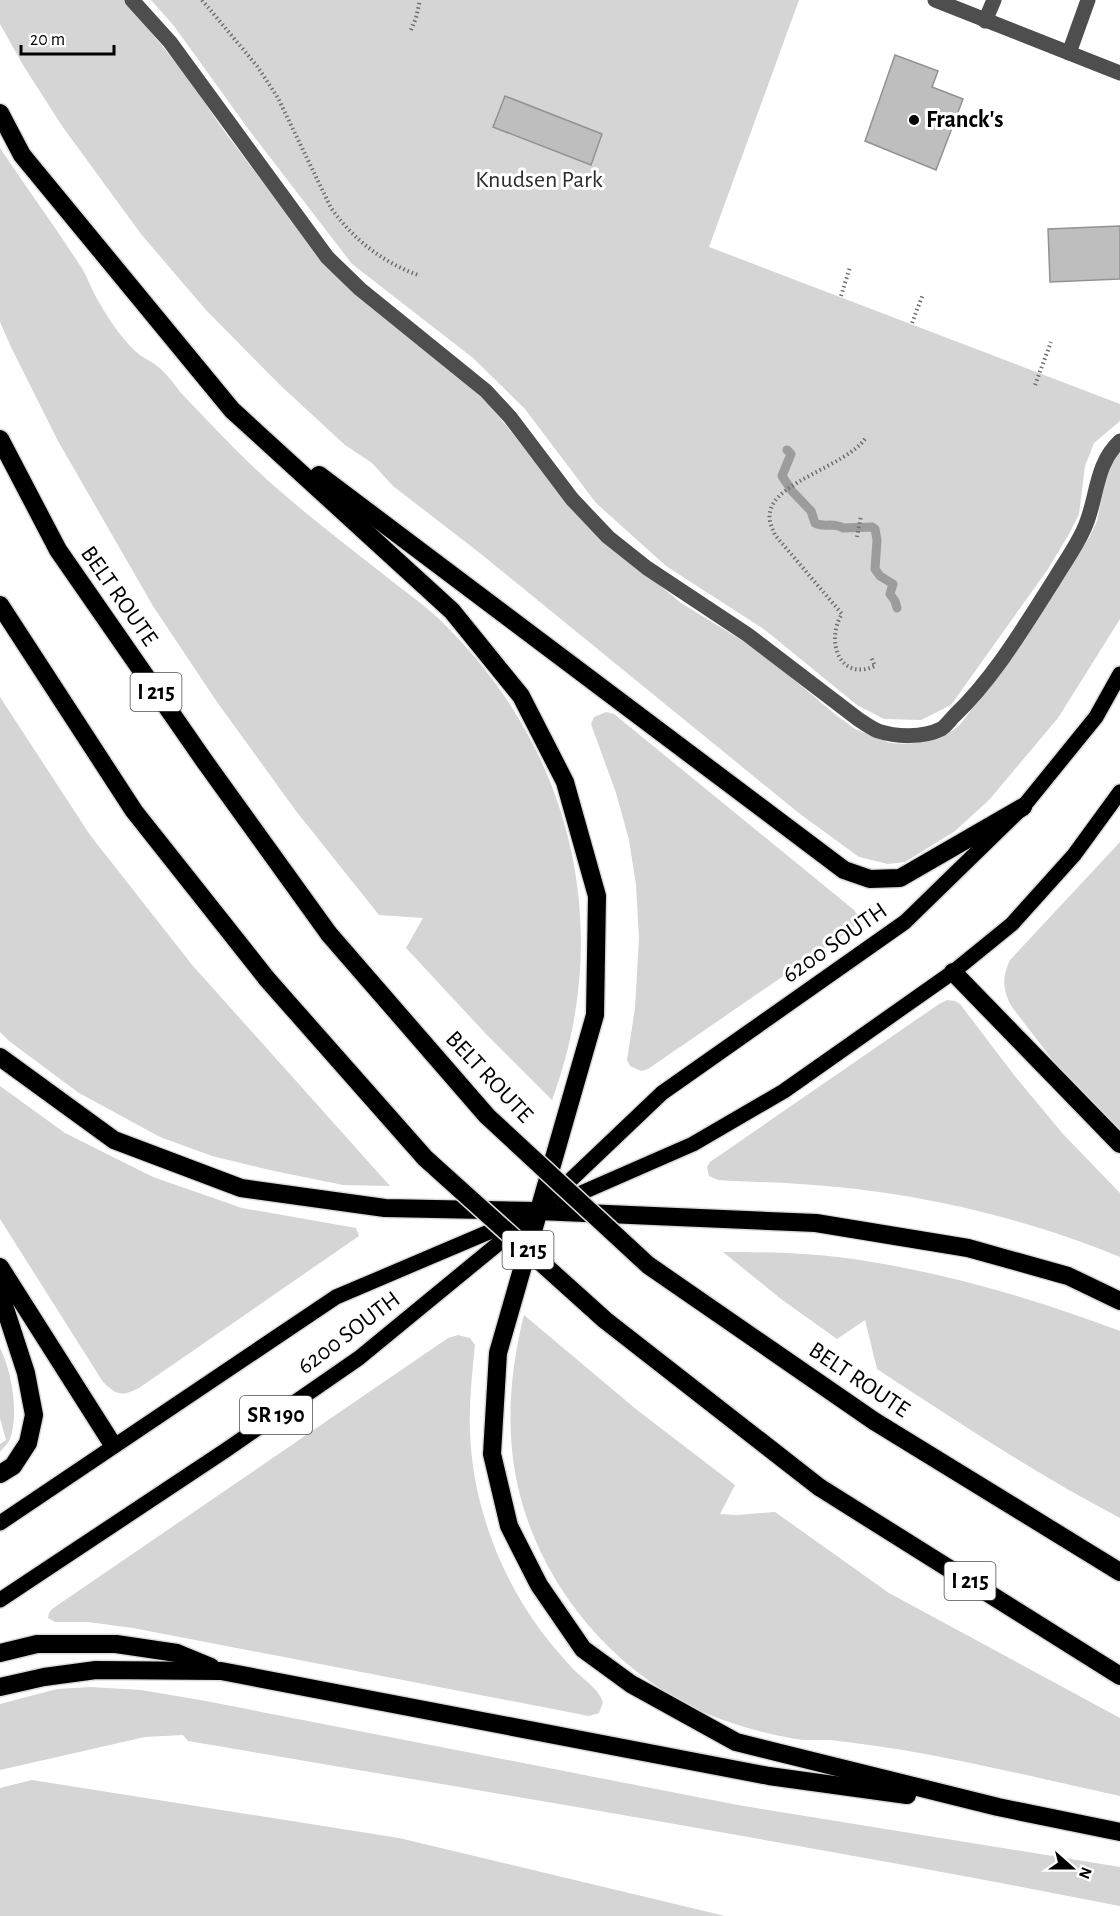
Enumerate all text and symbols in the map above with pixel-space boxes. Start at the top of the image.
scale bar [21,18,114,56]
text: 20 m [30,31,65,49]
place label: Franck's [926,108,1004,132]
marker: Franck's [907,113,921,127]
park label: Knudsen Park [475,168,603,192]
street label: BELT ROUTE [76,542,162,651]
road number: I 215 [130,673,182,711]
street label: 6200 SOUTH [778,898,892,988]
street label: BELT ROUTE [441,1027,538,1128]
road number: I 215 [502,1231,554,1269]
street label: 6200 SOUTH [293,1287,405,1379]
street label: BELT ROUTE [804,1338,914,1423]
road number: SR 190 [240,1396,312,1434]
road number: I 215 [944,1562,996,1600]
north arrow [1042,1838,1102,1898]
text: N [1076,1865,1095,1881]

